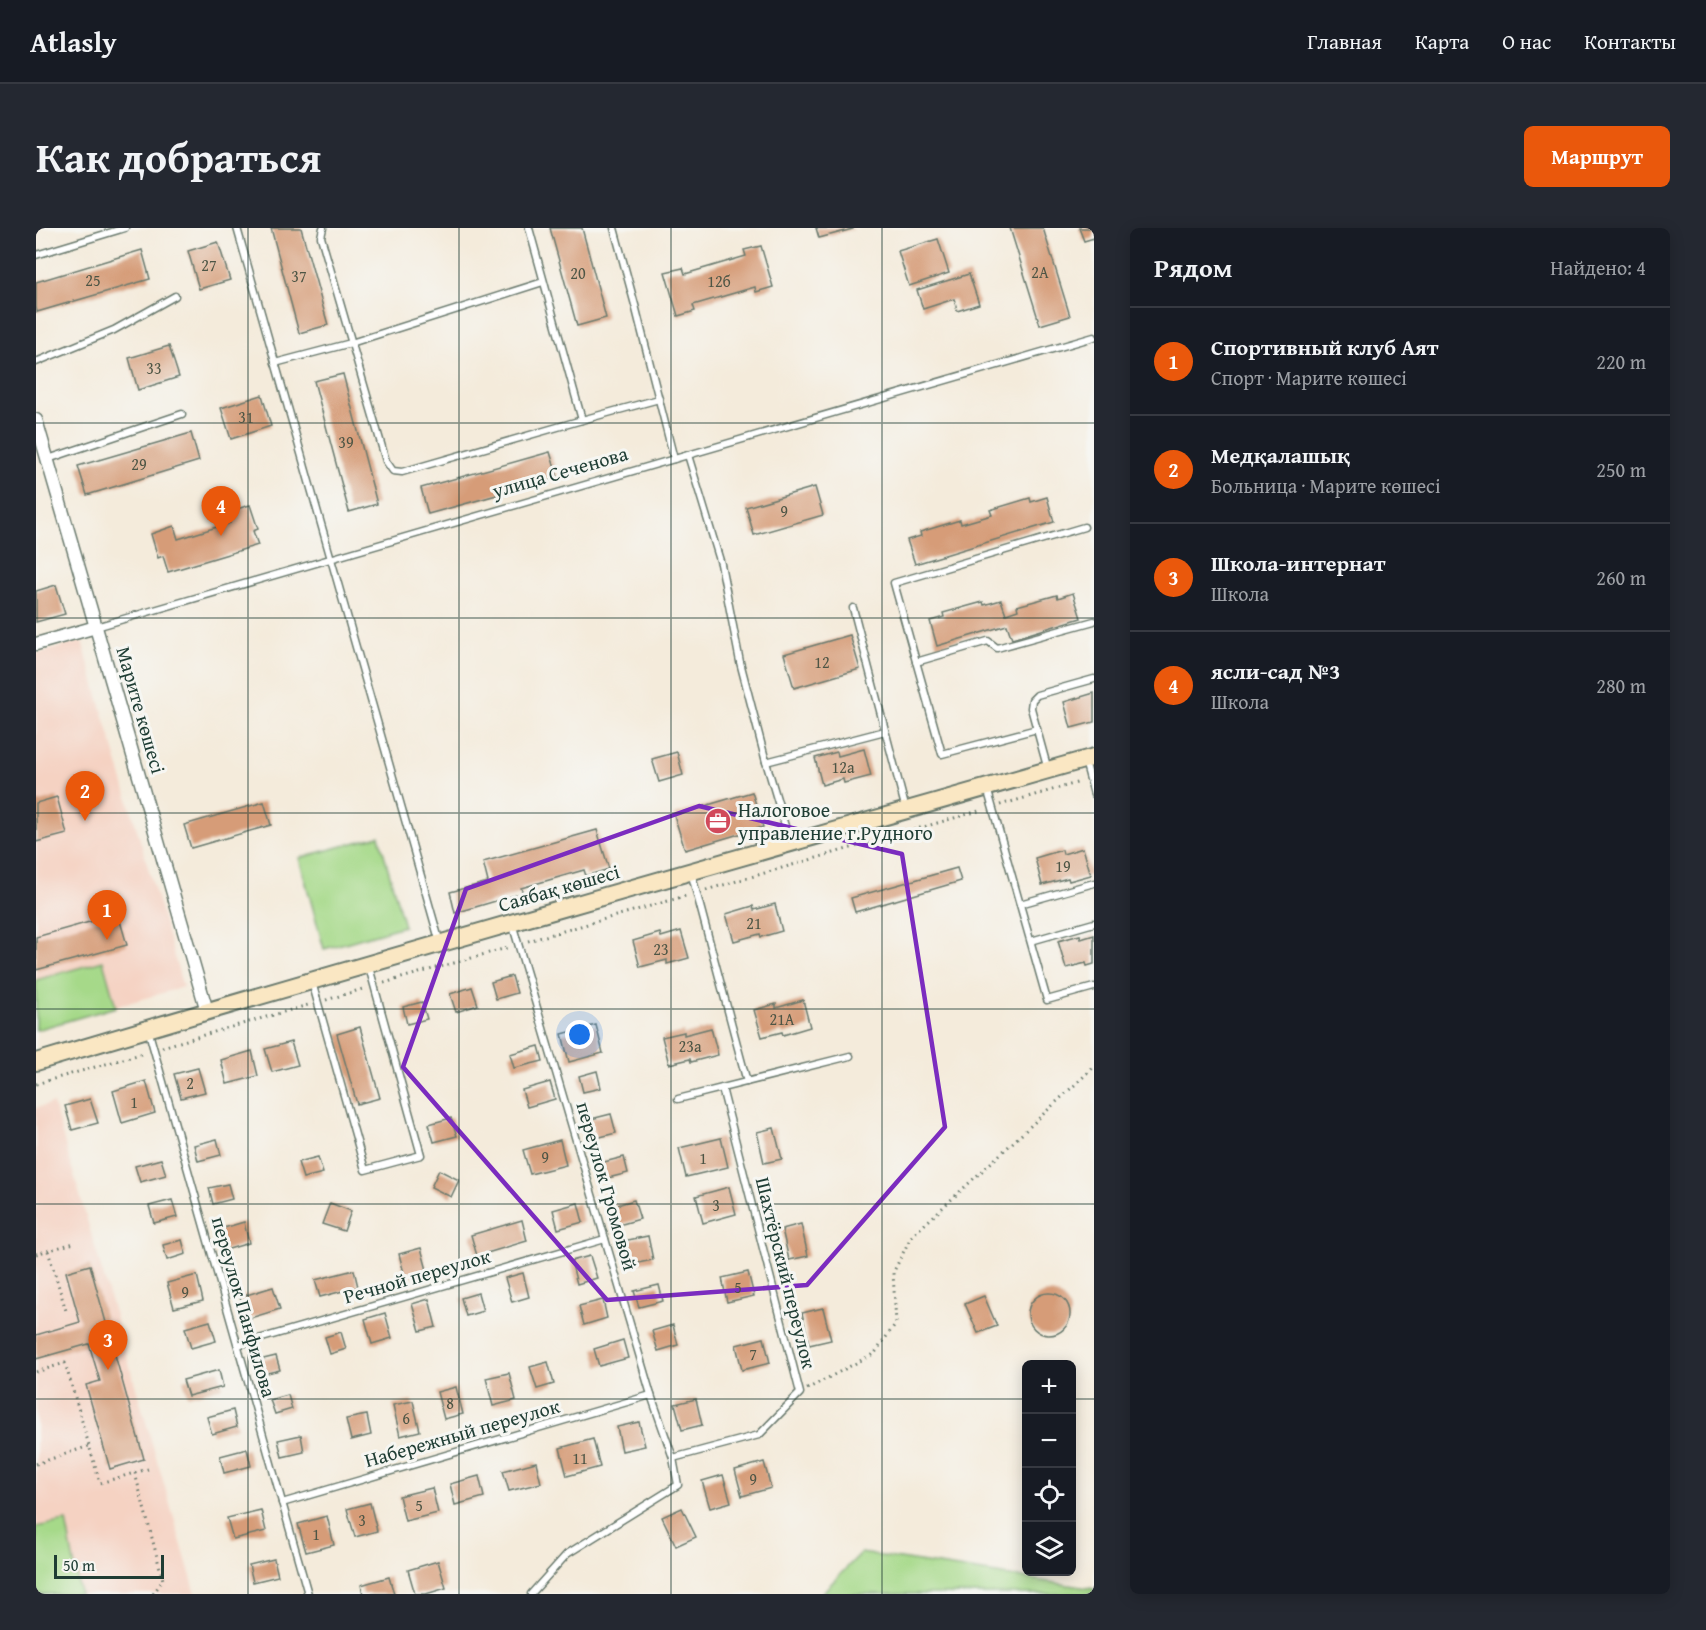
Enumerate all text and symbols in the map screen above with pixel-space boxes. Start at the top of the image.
text: Atlasly [30,21,117,62]
text: Главная [1307,26,1382,57]
text: Карта [1415,26,1469,57]
text: О нас [1502,26,1551,57]
text: Контакты [1584,26,1676,57]
text: Как добраться [36,126,321,187]
button: Маршрут [1524,126,1670,187]
text: Рядом [1154,248,1232,287]
house number: 27 [201,253,217,277]
text: Найдено: 4 [1550,253,1646,282]
house number: 2А [1031,260,1049,284]
house number: 20 [570,261,586,285]
house number: 37 [291,264,307,288]
house number: 25 [85,268,101,292]
house number: 12б [707,269,731,293]
text: Спортивный клуб Аят [1211,331,1439,363]
text: 1 [1168,347,1179,376]
text: 220 m [1596,347,1646,376]
house number: 33 [146,356,162,380]
text: Спорт · Марите көшесі [1211,363,1407,392]
house number: 31 [238,405,254,429]
house number: 39 [338,430,354,454]
street label: улица Сеченова [488,438,632,505]
text: Медқалашық [1211,439,1350,471]
house number: 29 [131,452,147,476]
text: 2 [1168,455,1179,484]
text: 250 m [1596,455,1646,484]
text: Больница · Марите көшесі [1211,471,1441,500]
pin: 4 [202,486,240,536]
house number: 9 [780,499,788,523]
text: Школа-интернат [1211,547,1385,579]
text: 3 [1168,563,1179,592]
text: 260 m [1596,563,1646,592]
text: Школа [1211,579,1269,608]
street label: Марите көшесі [109,643,174,777]
house number: 12 [814,650,830,674]
text: ясли-сад №3 [1211,655,1340,687]
text: 4 [1168,671,1179,700]
text: 280 m [1596,671,1646,700]
text: Школа [1211,687,1269,716]
house number: 12а [831,755,855,779]
pin: 2 [65,772,104,821]
place label: Налоговое управление г.Рудного [737,795,933,847]
office icon: Налоговое управление г.Рудного [703,806,733,836]
house number: 19 [1055,854,1071,878]
street label: Саябақ көшесі [495,856,623,919]
pin: 1 [88,890,126,940]
house number: 21 [746,911,762,935]
house number: 23 [653,937,669,961]
house number: 21А [769,1007,795,1031]
your location [565,1020,594,1049]
house number: 23а [678,1034,702,1058]
house number: 2 [186,1071,194,1095]
house number: 1 [130,1090,138,1114]
street label: переулок Громовой [570,1098,645,1274]
house number: 9 [541,1145,549,1169]
house number: 1 [699,1146,707,1170]
street label: Шахтёрский переулок [749,1174,824,1372]
house number: 3 [712,1193,720,1217]
street label: переулок Панфилова [205,1213,284,1401]
street label: Речной переулок [340,1241,494,1310]
house number: 5 [734,1275,742,1299]
house number: 9 [181,1280,189,1304]
pin: 3 [88,1320,128,1370]
house number: 7 [749,1342,757,1366]
map controls [1022,1360,1076,1576]
button: + [1022,1360,1076,1414]
street label: Набережный переулок [361,1391,563,1474]
house number: 8 [446,1391,454,1415]
house number: 6 [402,1406,410,1430]
button: − [1022,1414,1076,1468]
house number: 11 [572,1446,588,1470]
house number: 9 [749,1467,757,1491]
button: locate [1022,1468,1076,1522]
house number: 5 [415,1493,423,1517]
house number: 3 [358,1508,366,1532]
house number: 1 [312,1522,320,1546]
button: layers [1022,1522,1076,1576]
scale bar [54,1552,164,1580]
text: 50 m [63,1553,95,1577]

